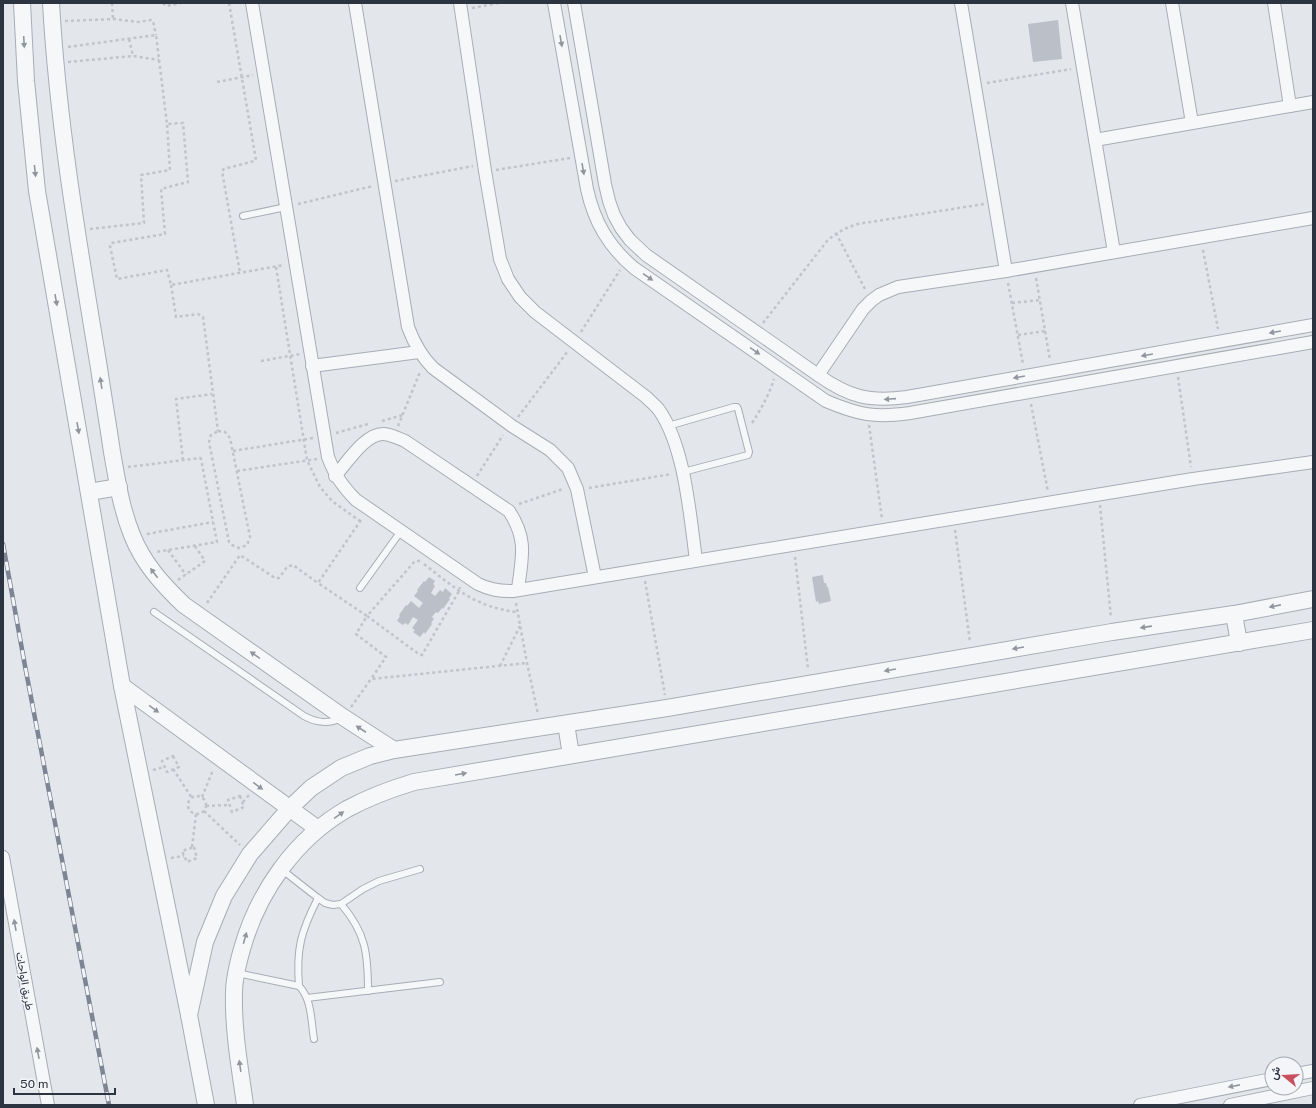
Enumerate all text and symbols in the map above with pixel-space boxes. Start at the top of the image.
one-way arrow [558,35,564,48]
one-way arrow [21,36,27,49]
one-way arrow [580,163,586,176]
one-way arrow [32,165,39,177]
one-way arrow [642,273,653,281]
one-way arrow [53,294,59,306]
one-way arrow [1268,329,1281,335]
one-way arrow [749,347,760,355]
one-way arrow [1140,352,1153,358]
one-way arrow [1012,374,1025,380]
one-way arrow [98,377,104,389]
one-way arrow [884,395,896,402]
one-way arrow [75,422,81,434]
one-way arrow [150,568,158,579]
one-way arrow [1269,604,1281,610]
one-way arrow [1140,624,1152,630]
one-way arrow [1012,645,1024,651]
one-way arrow [249,651,260,659]
one-way arrow [884,667,896,673]
one-way arrow [148,705,159,713]
one-way arrow [356,725,366,733]
one-way arrow [455,771,467,777]
one-way arrow [253,781,264,790]
one-way arrow [334,811,344,819]
one-way arrow [12,919,18,931]
one-way arrow [242,932,248,944]
street label: طريق الواحات [13,951,36,1011]
one-way arrow [35,1047,41,1059]
north arrow [1264,1056,1304,1096]
one-way arrow [237,1060,243,1072]
text: ش [1267,1065,1283,1081]
scale bar [14,1070,115,1096]
text: 50 m [20,1077,48,1091]
one-way arrow [1228,1084,1240,1090]

